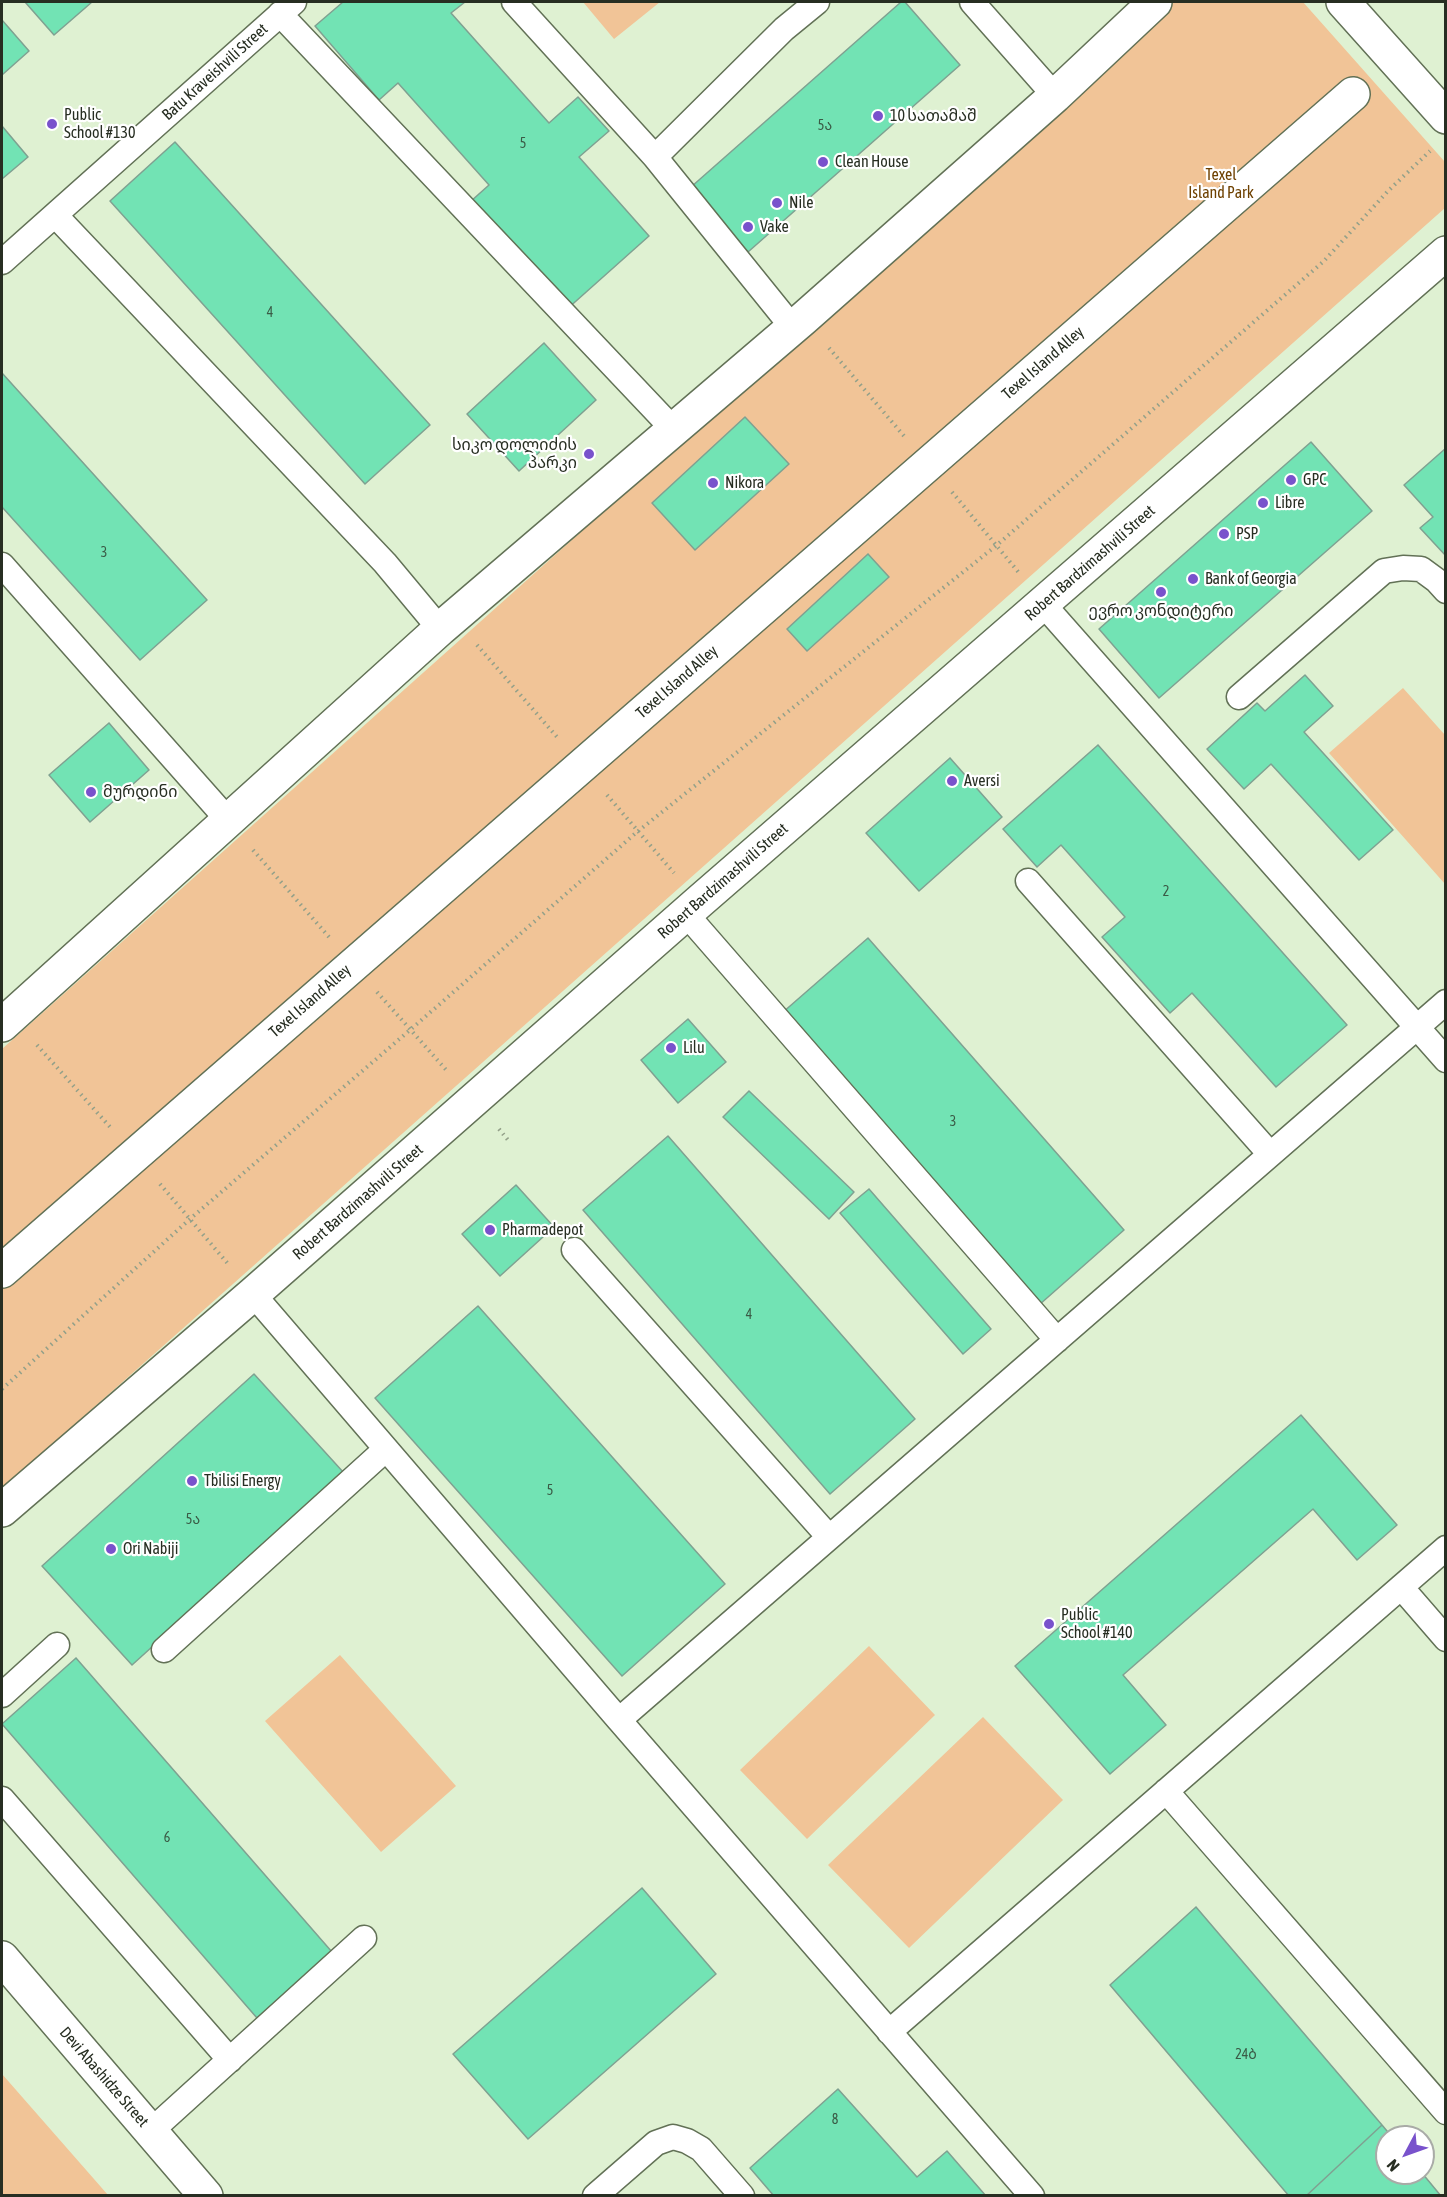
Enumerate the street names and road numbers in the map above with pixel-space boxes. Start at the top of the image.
street label: Batu Kraveishvili Street [158,20,272,124]
street label: Texel Island Alley [998,322,1088,404]
street label: Robert Bardzimashvili Street [1021,501,1159,625]
street label: Texel Island Alley [632,641,722,723]
street label: Robert Bardzimashvili Street [654,819,792,943]
street label: Texel Island Alley [265,960,355,1042]
street label: Robert Bardzimashvili Street [289,1140,427,1264]
street label: Devi Abashidze Street [55,2023,153,2131]

